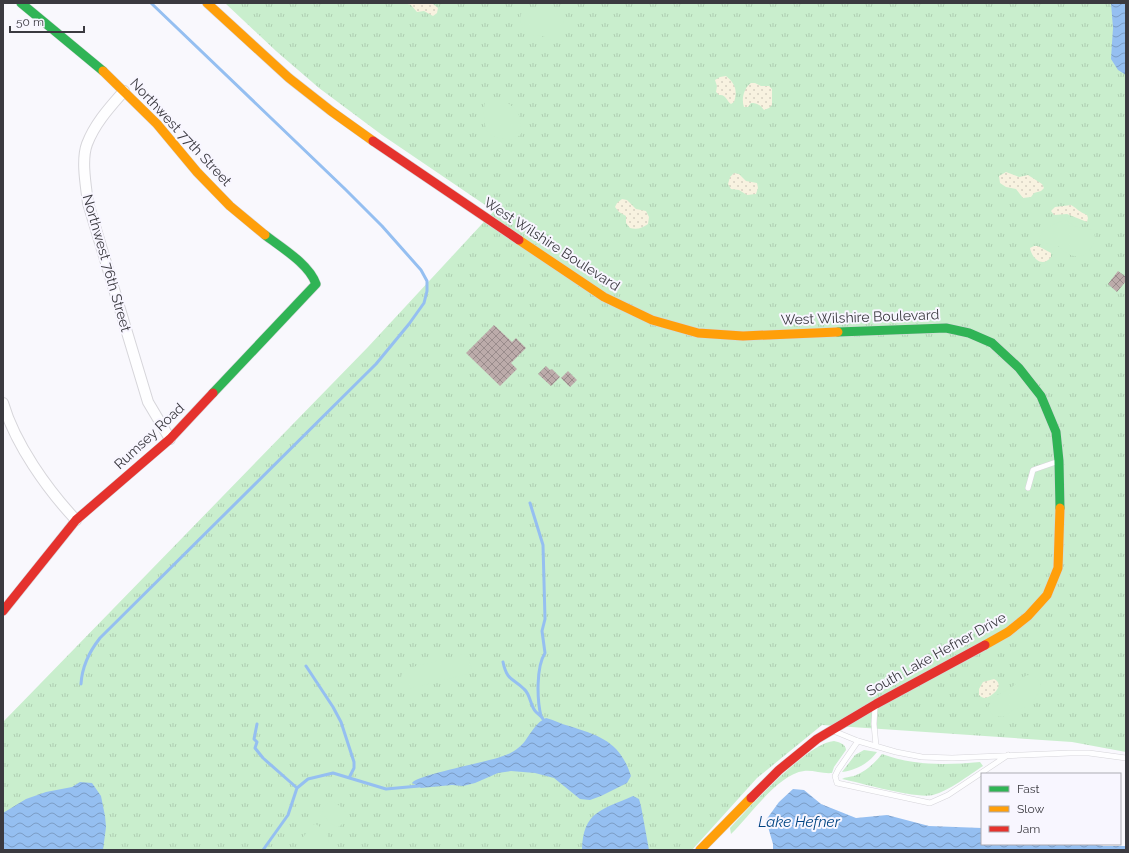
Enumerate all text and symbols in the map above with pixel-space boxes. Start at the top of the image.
scale bar [10,8,84,34]
text: 50 m [16,15,44,29]
street label: Northwest 77th Street [127,75,235,189]
street label: Northwest 76th Street [80,192,134,334]
street label: West Wilshire Boulevard [481,194,623,294]
street label: West Wilshire Boulevard [780,306,940,328]
street label: Rumsey Road [111,400,187,472]
street label: South Lake Hefner Drive [863,609,1009,699]
legend [981,773,1121,845]
text: Fast [1017,782,1040,796]
text: Slow [1017,802,1044,816]
water label: Lake Hefner [758,813,841,831]
text: Jam [1017,822,1040,836]

